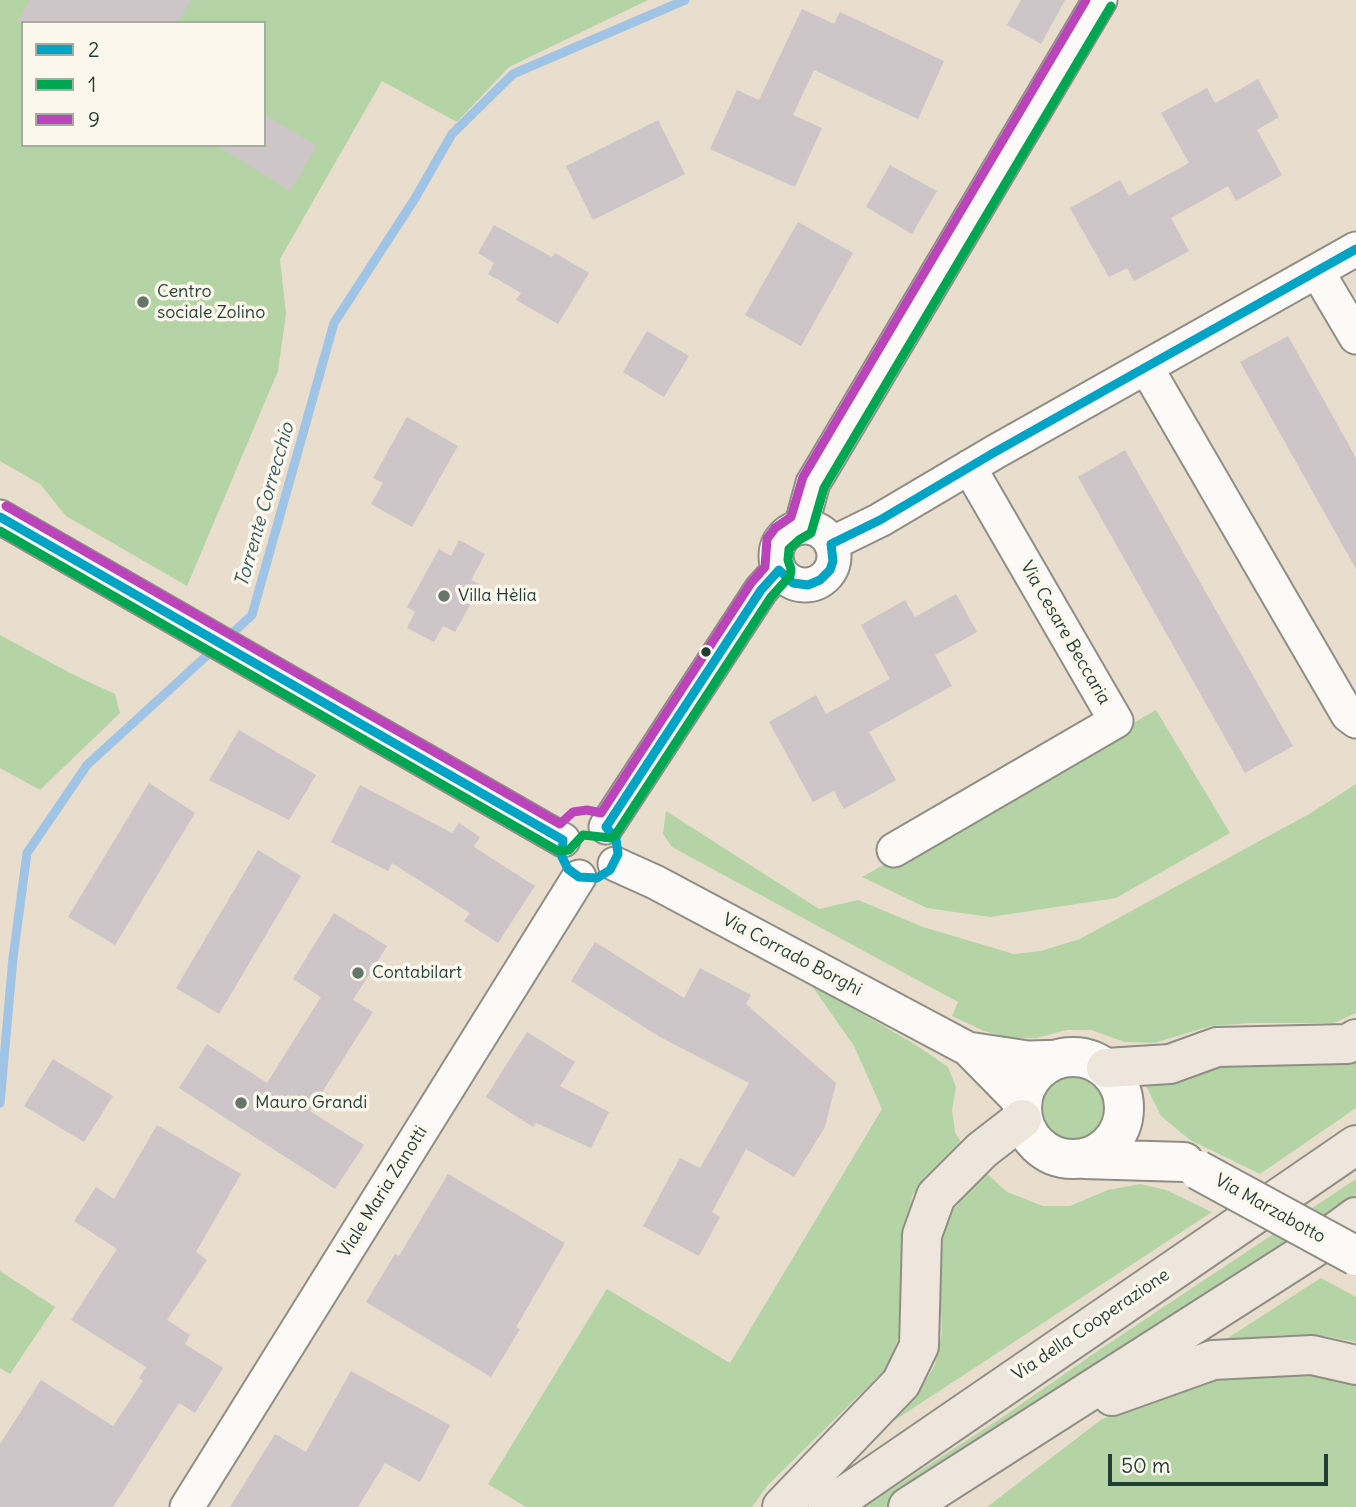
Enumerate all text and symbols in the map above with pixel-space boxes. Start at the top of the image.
legend [21,21,266,147]
text: 2 [88,36,100,63]
text: 1 [88,71,96,98]
text: 9 [88,106,100,133]
place label: Centro sociale Zolino [157,281,265,324]
marker: Centro sociale Zolino [135,294,151,310]
water label: Torrente Correcchio [231,420,299,590]
street label: Via Cesare Beccaria [1015,558,1115,708]
place label: Villa Hèlia [458,585,537,607]
marker: Villa Hèlia [436,588,452,604]
unlabelled marker [699,645,713,659]
street label: Via Corrado Borghi [719,909,865,1001]
place label: Contabilart [372,962,462,984]
marker: Contabilart [350,965,366,981]
place label: Mauro Grandi [255,1092,367,1114]
marker: Mauro Grandi [233,1095,249,1111]
street label: Viale Maria Zanotti [334,1122,432,1262]
street label: Via Marzabotto [1211,1170,1329,1248]
street label: Via della Cooperazione [1008,1264,1174,1386]
scale bar [1111,1440,1332,1484]
text: 50 m [1121,1452,1170,1479]

